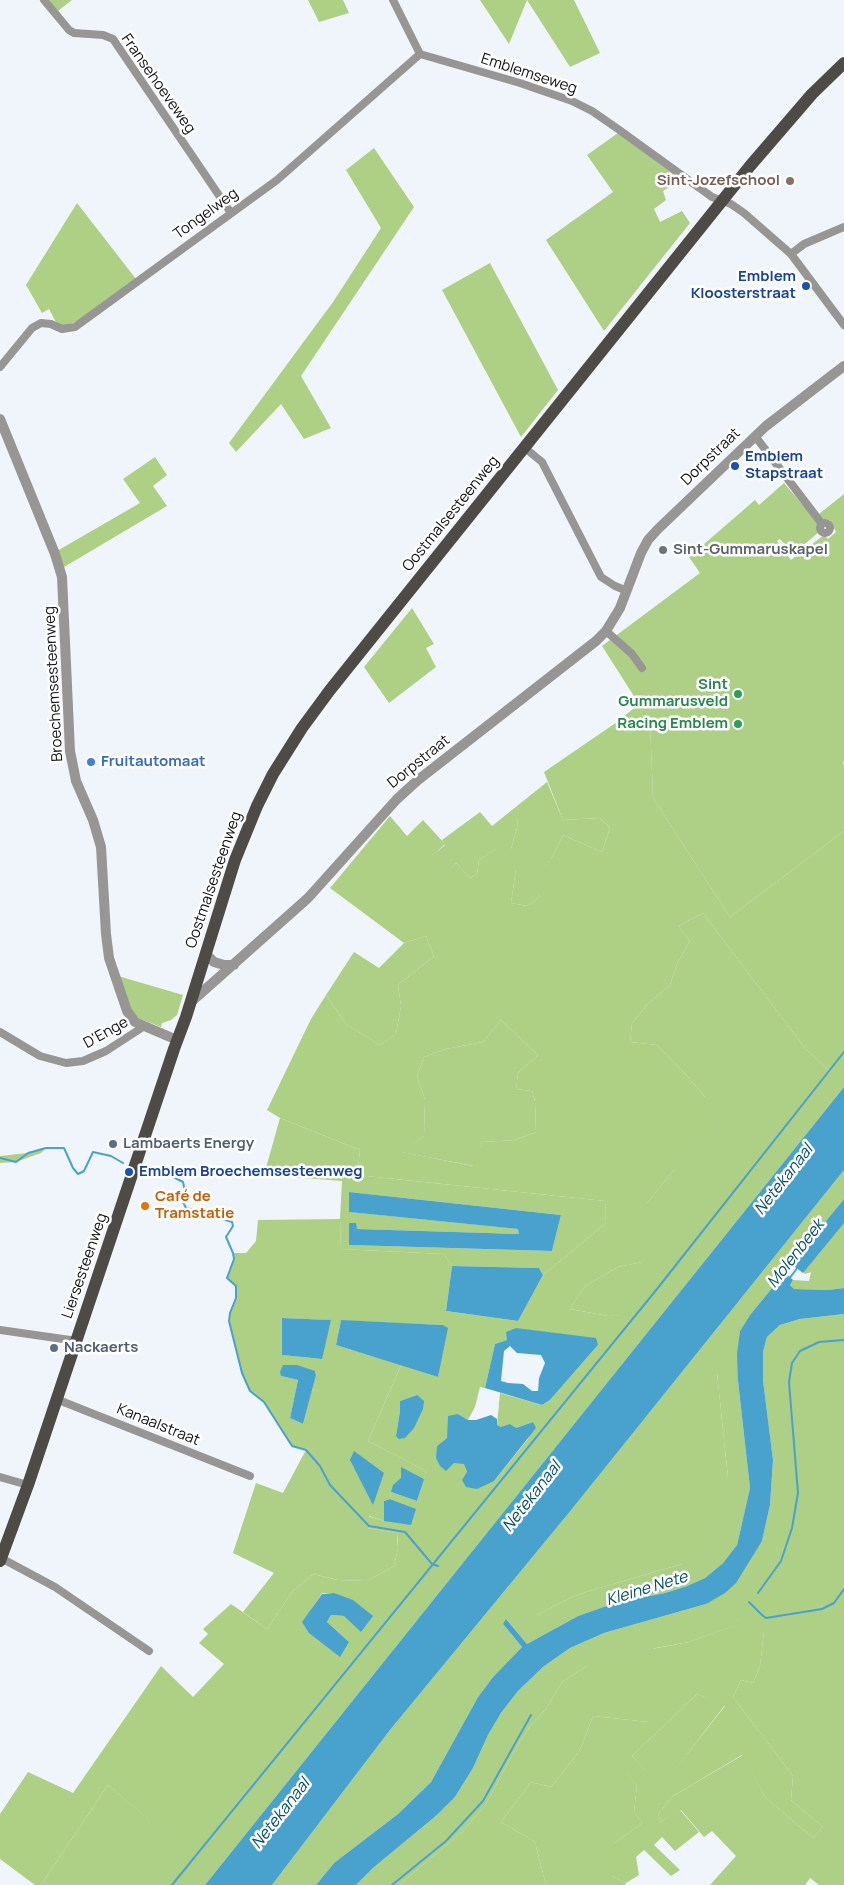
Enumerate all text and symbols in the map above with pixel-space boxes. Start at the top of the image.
street label: Fransehoeveweg [117,31,199,137]
street label: Emblemseweg [479,50,579,98]
place label: Sint-Jozefschool [657,172,780,190]
marker: Sint-Jozefschool [784,175,796,187]
street label: Tongelweg [170,185,242,243]
place label: Emblem Kloosterstraat [691,268,796,303]
marker: Emblem Kloosterstraat [800,280,812,292]
street label: Dorpstraat [678,425,744,489]
place label: Emblem Stapstraat [745,448,823,483]
street label: Oostmalsesteenweg [399,453,503,575]
marker: Emblem Stapstraat [729,460,741,472]
place label: Sint-Gummaruskapel [673,541,828,559]
marker: Sint-Gummaruskapel [657,544,669,556]
street label: Broechemsesteenweg [41,606,67,762]
place label: Sint Gummarusveld [618,676,728,711]
marker: Sint Gummarusveld [732,688,744,700]
place label: Racing Emblem [617,715,728,733]
marker: Racing Emblem [732,718,744,730]
street label: Dorpstraat [384,731,454,793]
place label: Fruitautomaat [101,753,206,771]
marker: Fruitautomaat [85,756,97,768]
street label: Oostmalsesteenweg [182,809,246,951]
street label: D'Enge [80,1013,132,1053]
place label: Lambaerts Energy [123,1135,254,1153]
marker: Lambaerts Energy [107,1138,119,1150]
water label: Netekanaal [751,1141,817,1219]
place label: Emblem Broechemsesteenweg [139,1163,362,1181]
marker: Emblem Broechemsesteenweg [123,1166,135,1178]
place label: Café de Tramstatie [155,1188,234,1223]
marker: Café de Tramstatie [139,1200,151,1212]
street label: Liersesteenweg [59,1211,111,1321]
water label: Molenbeek [763,1216,829,1292]
place label: Nackaerts [64,1339,138,1357]
marker: Nackaerts [48,1342,60,1354]
street label: Kanaalstraat [114,1400,202,1450]
water label: Netekanaal [499,1458,565,1536]
water label: Kleine Nete [604,1568,690,1610]
water label: Netekanaal [248,1775,314,1853]

